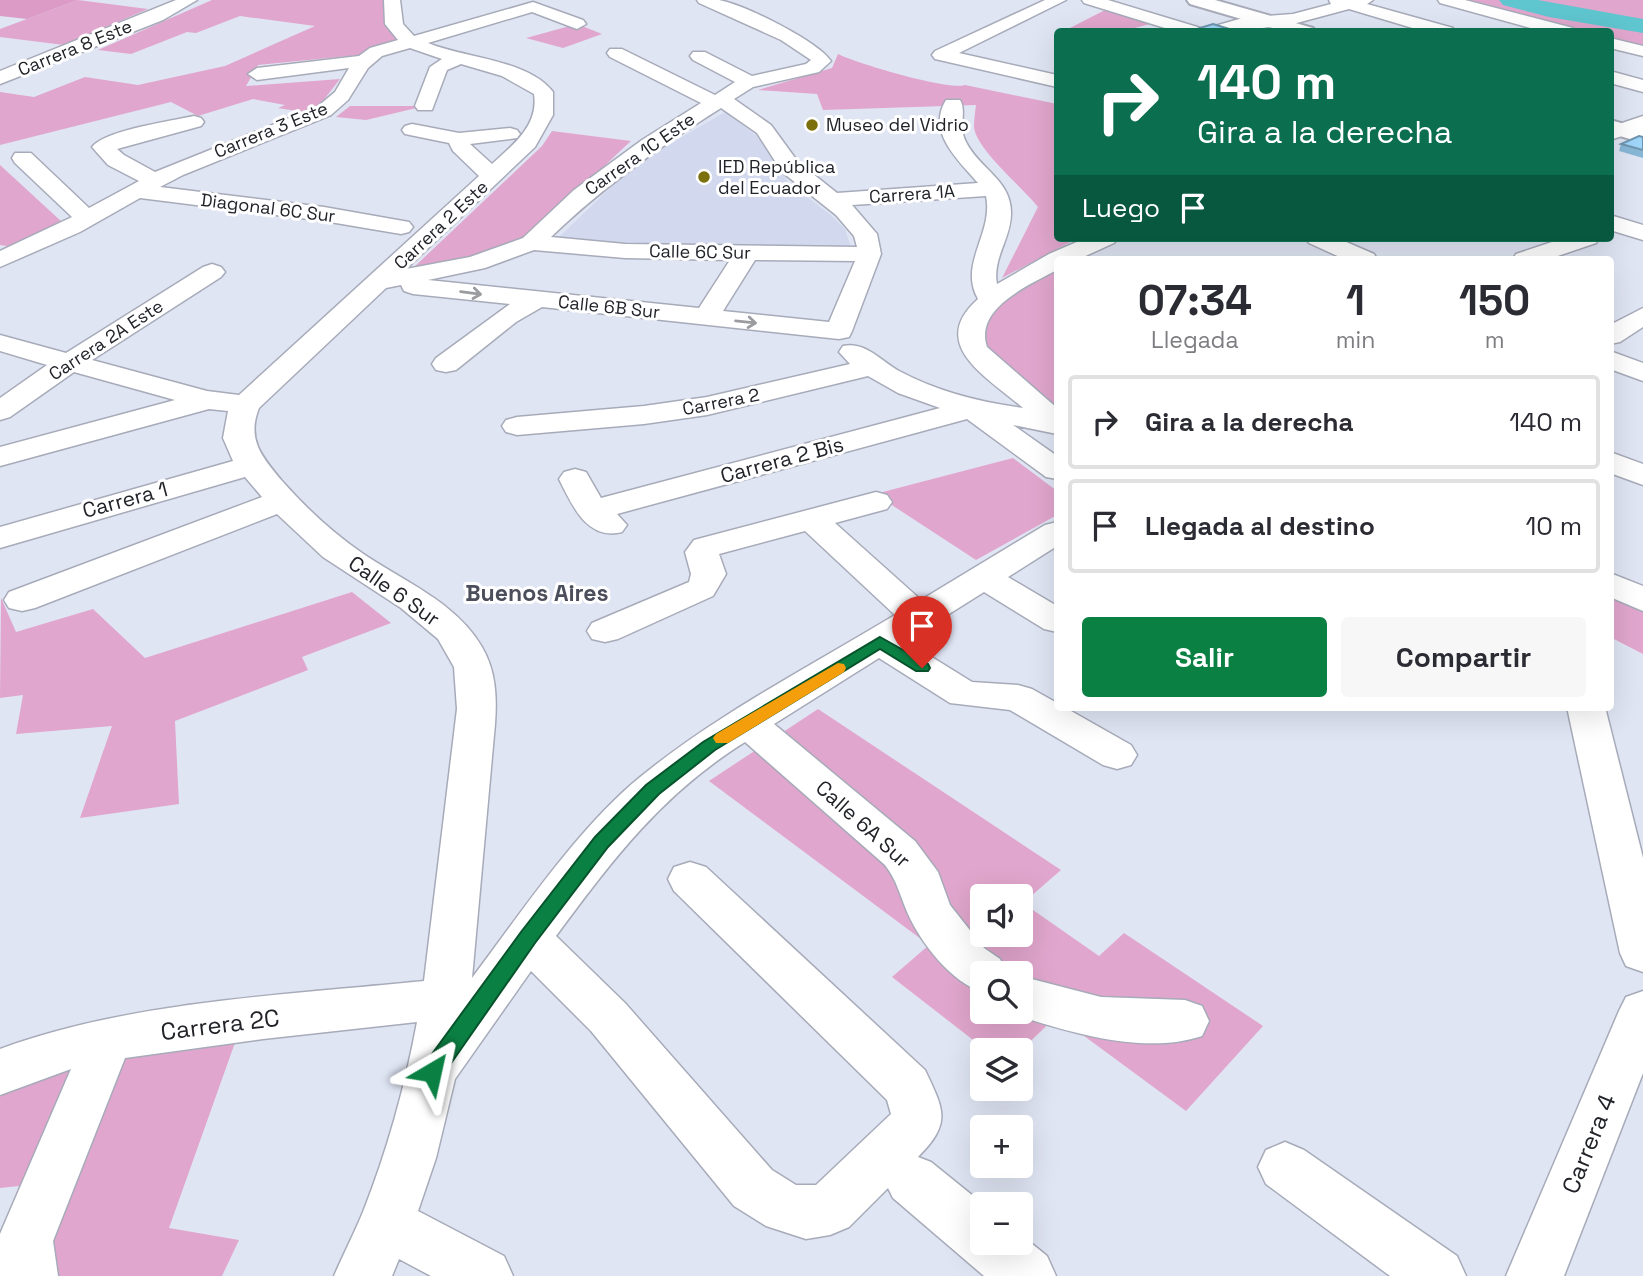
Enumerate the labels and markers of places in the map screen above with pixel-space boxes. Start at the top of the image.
place label: Museo del Vidrio [826,113,969,136]
marker: Museo del Vidrio [804,117,820,133]
place label: IED República del Ecuador [718,155,835,199]
marker: IED República del Ecuador [696,169,712,185]
pin [892,596,952,668]

